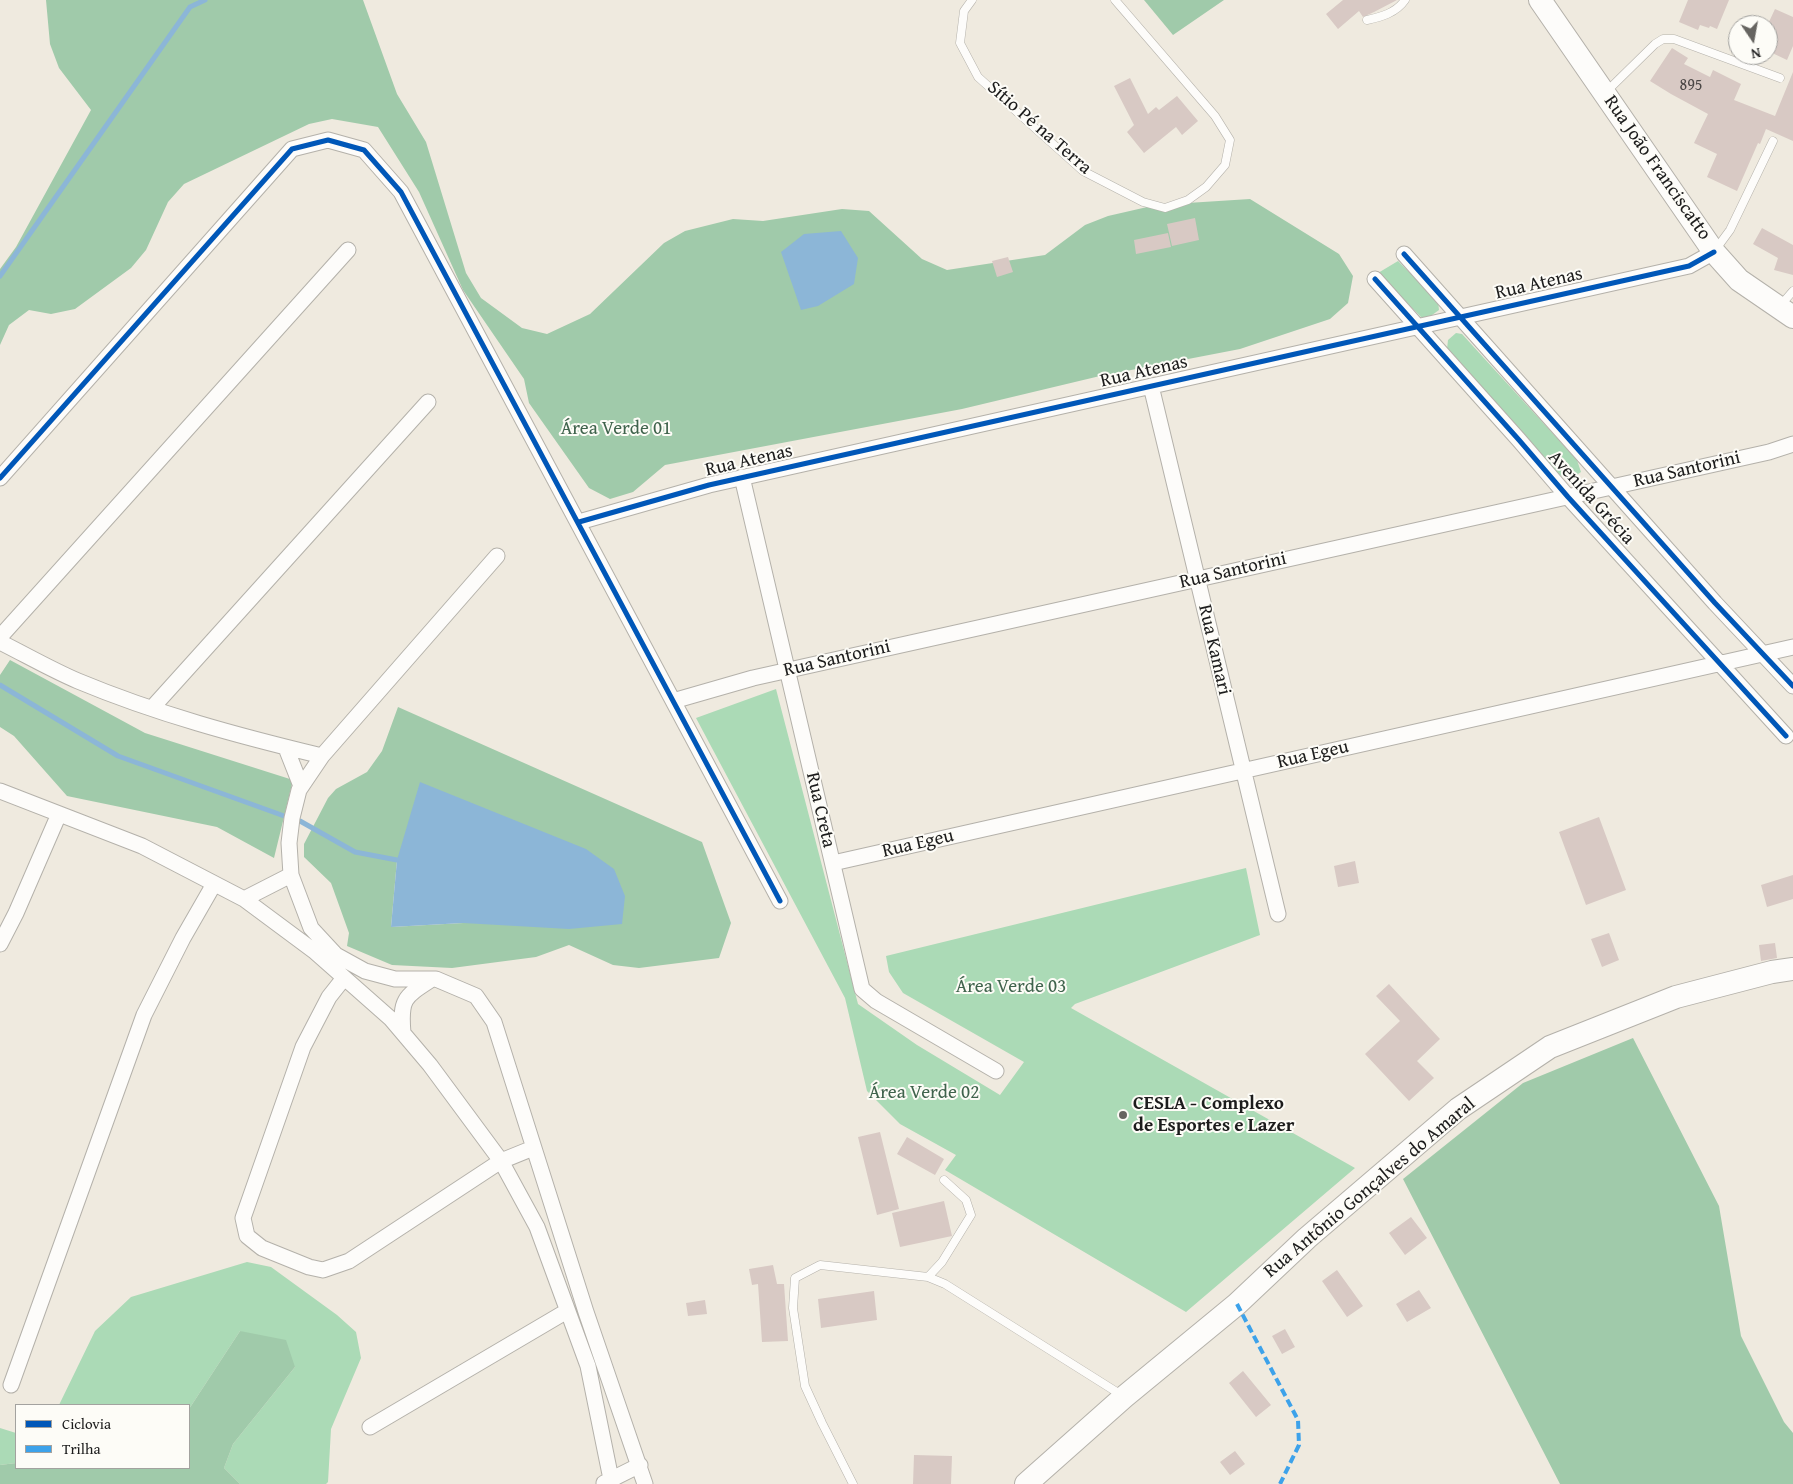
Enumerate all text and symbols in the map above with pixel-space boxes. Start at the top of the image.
north arrow [1728,15,1778,65]
text: N [1749,43,1763,64]
street label: Sítio Pé na Terra [982,76,1096,180]
house number: 895 [1679,76,1703,96]
street label: Rua João Franciscatto [1599,91,1715,245]
street label: Rua Atenas [1493,263,1585,305]
street label: Rua Atenas [1098,351,1190,393]
park label: Área Verde 01 [561,418,671,440]
street label: Rua Atenas [703,440,795,482]
street label: Avenida Grécia [1543,446,1639,550]
street label: Rua Santorini [1631,447,1743,493]
street label: Rua Santorini [1177,548,1289,594]
street label: Rua Kamari [1193,602,1235,698]
street label: Rua Santorini [781,636,893,682]
street label: Rua Egeu [1275,736,1351,774]
street label: Rua Creta [800,770,840,850]
street label: Rua Egeu [880,825,956,863]
park label: Área Verde 03 [956,976,1066,998]
park label: Área Verde 02 [869,1082,979,1104]
place label: CESLA - Complexo de Esportes e Lazer [1133,1093,1295,1137]
street label: Rua Antônio Gonçalves do Amaral [1260,1093,1480,1283]
marker: CESLA - Complexo de Esportes e Lazer [1117,1109,1129,1121]
legend [15,1404,190,1469]
text: Ciclovia [62,1413,111,1434]
text: Trilha [62,1438,101,1459]

